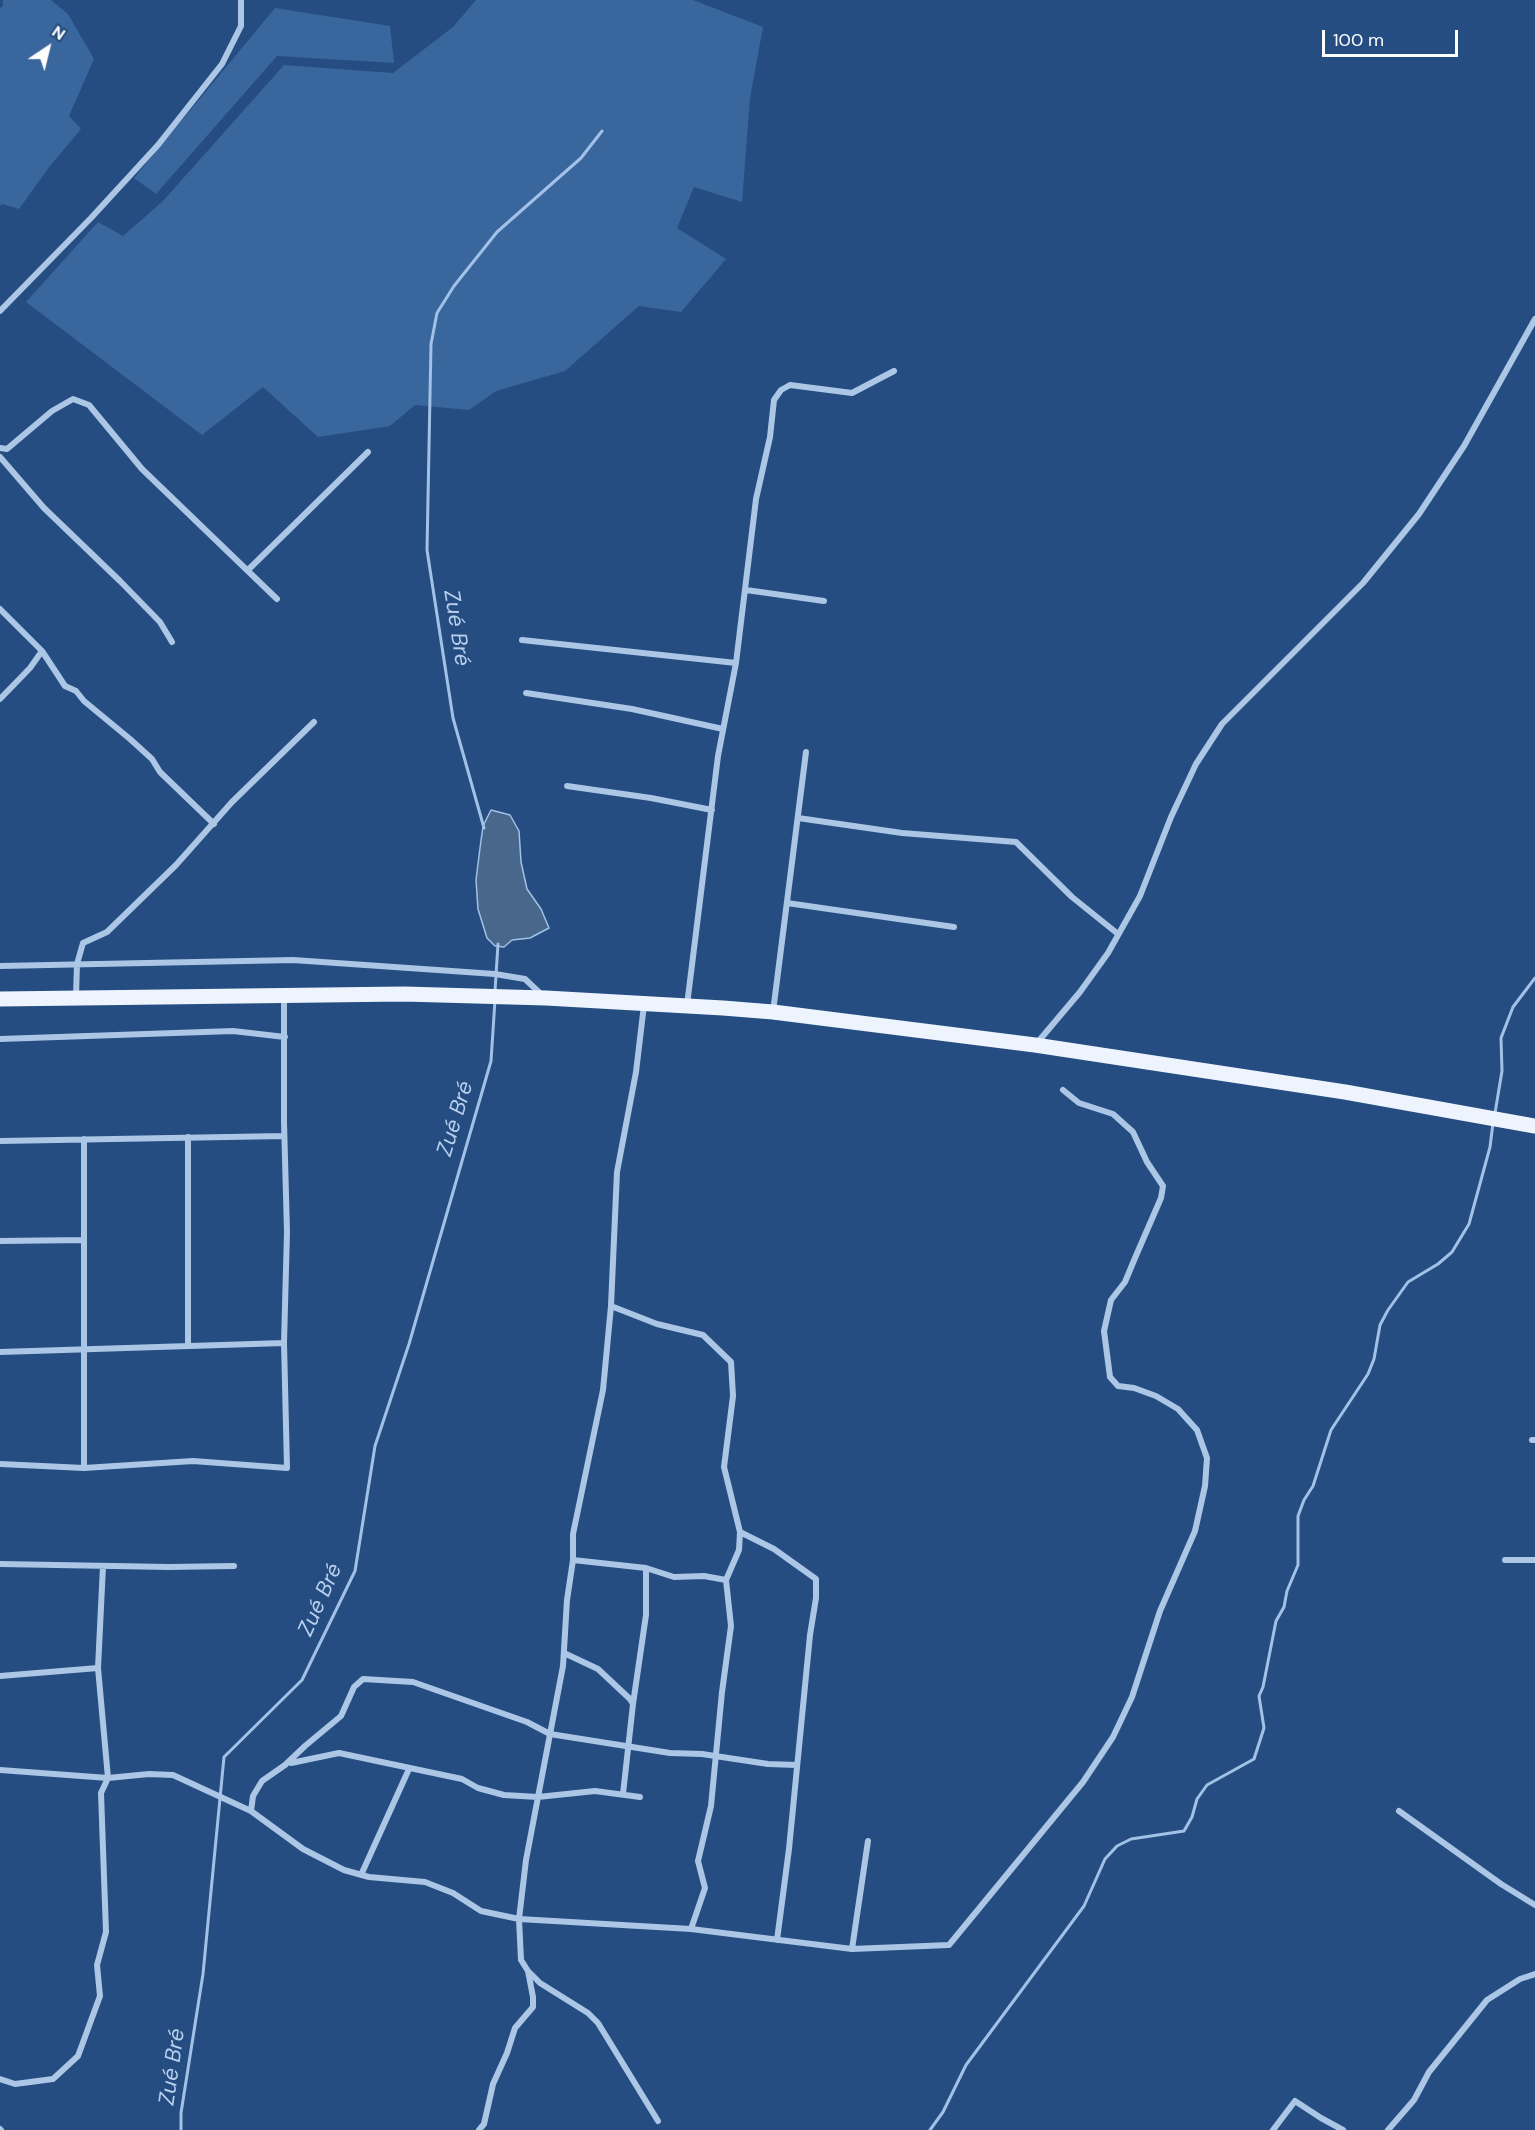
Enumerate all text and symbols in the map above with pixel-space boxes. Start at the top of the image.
north arrow [18,18,78,78]
scale bar [1325,18,1462,56]
text: N [48,21,69,45]
text: 100 m [1333,28,1384,52]
water label: Zué Bré [437,588,475,668]
water label: Zué Bré [432,1078,480,1160]
water label: Zué Bré [293,1559,349,1641]
water label: Zué Bré [155,2027,191,2107]

